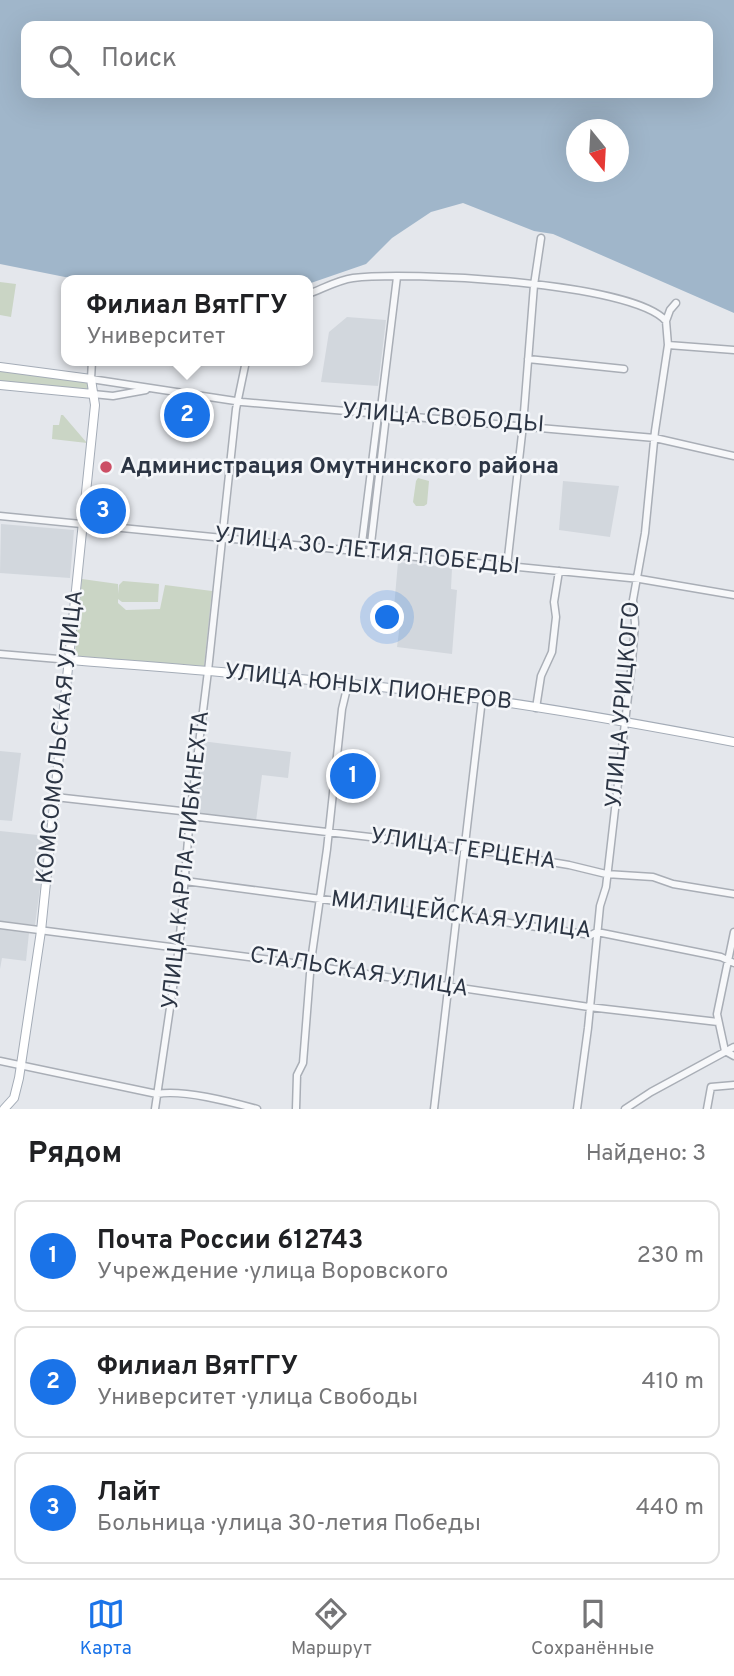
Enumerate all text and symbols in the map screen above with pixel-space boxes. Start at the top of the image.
search box [21,21,713,98]
icon: search [45,41,83,79]
text: Поиск [101,43,177,76]
north arrow [566,119,629,182]
popup [61,275,313,366]
text: Филиал ВятГГУ [87,290,287,323]
text: Университет [87,323,225,352]
pin: 2 [164,389,210,441]
street label: УЛИЦА СВОБОДЫ [341,397,545,441]
place label: Администрация Омутнинского района [120,453,559,482]
marker: Администрация Омутнинского района [98,459,114,475]
pin: 3 [80,485,126,537]
street label: УЛИЦА 30-ЛЕТИЯ ПОБЕДЫ [213,522,521,582]
street label: КОМСОМОЛЬСКАЯ УЛИЦА [31,589,91,885]
your location [370,600,404,634]
street label: УЛИЦА УРИЦКОГО [601,600,647,810]
street label: УЛИЦА ЮНЫХ ПИОНЕРОВ [223,658,513,718]
street label: УЛИЦА КАРЛА ЛИБКНЕХТА [157,709,217,1011]
pin: 1 [330,750,376,802]
street label: УЛИЦА ГЕРЦЕНА [368,823,558,877]
street label: МИЛИЦЕЙСКАЯ УЛИЦА [329,884,593,946]
street label: СТАЛЬСКАЯ УЛИЦА [248,941,470,1005]
text: Рядом [28,1136,122,1173]
text: Найдено: 3 [586,1140,706,1169]
text: Почта России 612743 [97,1225,363,1258]
text: 1 [48,1242,58,1271]
text: 230 m [637,1242,704,1271]
text: Учреждение · улица Воровского [97,1258,448,1287]
text: Филиал ВятГГУ [97,1351,298,1384]
text: 2 [46,1368,60,1397]
text: 410 m [641,1368,704,1397]
text: Университет · улица Свободы [97,1384,418,1413]
text: Лайт [97,1477,160,1510]
text: 3 [46,1494,60,1523]
text: 440 m [636,1494,704,1523]
text: Больница · улица 30-летия Победы [97,1510,481,1539]
tab: Карта [80,1595,132,1661]
tab: Маршрут [291,1595,372,1661]
tab: Сохранённые [531,1595,654,1661]

